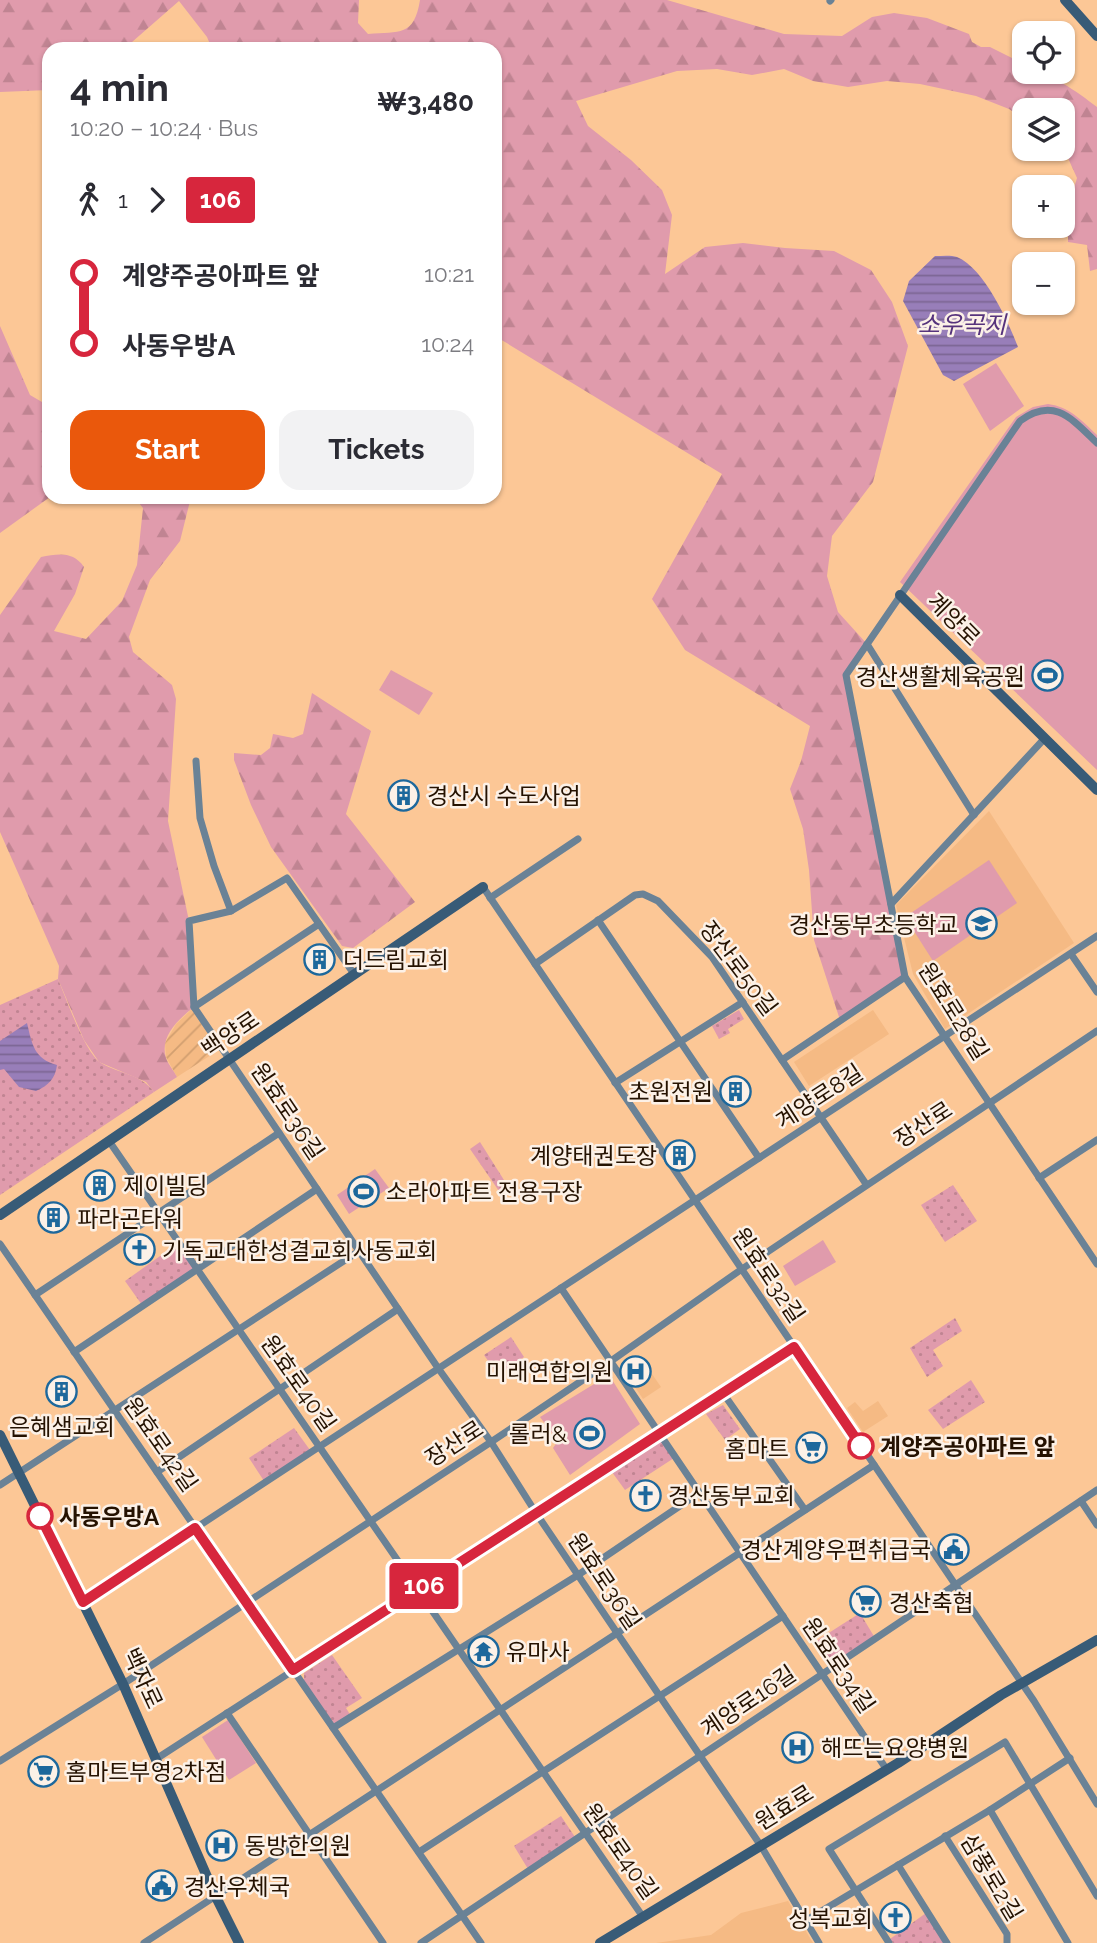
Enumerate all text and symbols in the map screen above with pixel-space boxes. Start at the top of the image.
map controls [1012,21,1075,315]
button: locate [1012,21,1075,84]
text: 4 min [70,65,169,110]
text: ₩3,480 [377,87,474,117]
button: layers [1012,98,1075,161]
text: 10:20 – 10:24 · Bus [70,114,258,141]
button: + [1012,175,1075,238]
icon: walk [70,181,108,219]
icon: forward [138,181,176,219]
text: 106 [200,185,241,214]
text: 1 [118,186,128,213]
button: − [1012,252,1075,315]
text: 10:21 [424,260,474,287]
text: 계양주공아파트 앞 [122,261,320,291]
water label: 소우곡지 [918,310,1008,339]
text: 10:24 [421,330,474,357]
text: 사동우방A [122,331,235,361]
button: Start [70,410,265,490]
button: Tickets [279,410,474,490]
street label: 계양로 [922,587,986,651]
sports icon: 경산생활체육공원 [1031,659,1065,693]
place label: 경산생활체육공원 [856,663,1025,690]
building icon: 경산시 수도사업 [387,778,421,812]
place label: 경산시 수도사업 [427,782,581,809]
school or university icon: 경산동부초등학교 [964,907,998,941]
place label: 경산동부초등학교 [789,911,958,938]
street label: 장산로50길 [695,915,783,1021]
building icon: 더드림교회 [303,942,337,976]
place label: 더드림교회 [343,946,449,973]
street label: 원효로28길 [913,957,995,1065]
street label: 백양로 [196,1005,264,1063]
street label: 원효로36길 [246,1058,330,1164]
street label: 계양로8길 [770,1058,868,1134]
building icon: 초원전원 [719,1074,753,1108]
place label: 초원전원 [628,1078,713,1105]
street label: 장산로 [889,1095,957,1153]
building icon: 계양태권도장 [663,1138,697,1172]
place label: 계양태권도장 [530,1142,657,1169]
building icon: 제이빌딩 [83,1168,117,1202]
place label: 제이빌딩 [123,1172,208,1199]
sports icon: 소라아파트 전용구장 [346,1174,380,1208]
place label: 소라아파트 전용구장 [386,1178,582,1205]
building icon: 파라곤타워 [37,1201,71,1235]
place label: 파라곤타워 [77,1205,183,1232]
street label: 원효로32길 [727,1222,811,1328]
church icon: 기독교대한성결교회사동교회 [122,1233,156,1267]
place label: 기독교대한성결교회사동교회 [162,1237,437,1264]
street label: 원효로40길 [256,1330,342,1436]
hospital icon: 미래연합의원 [619,1354,653,1388]
place label: 미래연합의원 [486,1358,613,1385]
building icon: 은혜샘교회 [45,1375,79,1409]
street label: 원효로42길 [119,1392,203,1496]
place label: 은혜샘교회 [9,1413,115,1440]
street label: 장산로 [420,1414,488,1472]
sports icon: 롤러& [573,1416,607,1450]
place label: 롤러& [509,1420,568,1447]
supermarket icon: 홈마트 [795,1431,829,1465]
marker: 계양주공아파트 앞 [848,1433,874,1459]
place label: 계양주공아파트 앞 [880,1433,1055,1460]
place label: 홈마트 [726,1435,789,1462]
church icon: 경산동부교회 [628,1478,662,1512]
place label: 경산동부교회 [668,1482,795,1509]
marker: 사동우방A [27,1503,53,1529]
place label: 사동우방A [59,1503,160,1530]
street label: 원효로36길 [563,1528,647,1634]
public building icon: 경산계양우편취급국 [937,1532,971,1566]
place label: 경산계양우편취급국 [741,1536,931,1563]
line badge: 106 [384,1563,464,1609]
text: 106 [403,1571,445,1600]
supermarket icon: 경산축협 [849,1585,883,1619]
place label: 경산축협 [889,1589,974,1616]
street label: 원효로34길 [797,1612,881,1718]
temple icon: 유마사 [466,1634,500,1668]
place label: 유마사 [506,1638,569,1665]
street label: 백자로 [117,1644,169,1712]
street label: 계양로16길 [696,1660,800,1742]
hospital icon: 해뜨는요양병원 [781,1730,815,1764]
place label: 해뜨는요양병원 [821,1734,969,1761]
supermarket icon: 홈마트부영2차점 [26,1754,60,1788]
place label: 홈마트부영2차점 [66,1758,226,1785]
street label: 원효로 [750,1779,818,1835]
street label: 원효로40길 [578,1798,664,1904]
hospital icon: 동방한의원 [205,1828,239,1862]
street label: 삼풍로2길 [956,1829,1028,1925]
place label: 동방한의원 [245,1832,351,1859]
public building icon: 경산우체국 [144,1869,178,1903]
place label: 경산우체국 [184,1873,290,1900]
church icon: 성복교회 [879,1901,913,1935]
place label: 성복교회 [788,1905,873,1932]

